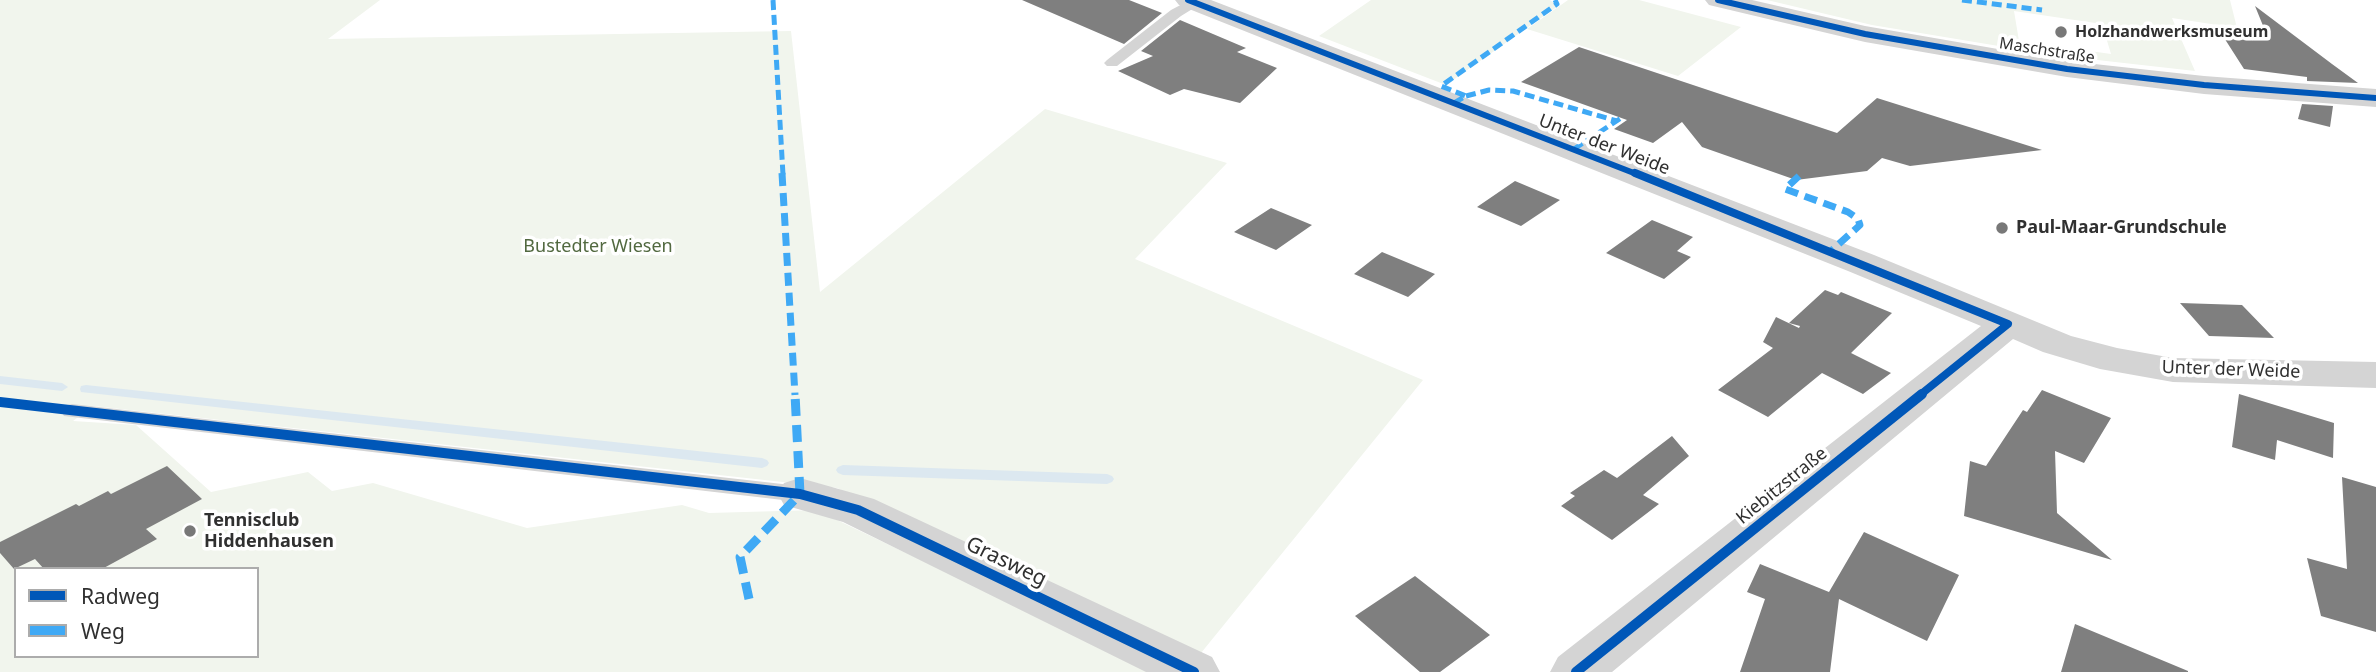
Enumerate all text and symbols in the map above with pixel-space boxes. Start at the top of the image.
place label: Holzhandwerksmuseum [2075,22,2268,42]
marker: Holzhandwerksmuseum [2053,24,2069,40]
street label: Maschstraße [1998,34,2096,68]
street label: Unter der Weide [1535,110,1673,180]
place label: Paul-Maar-Grundschule [2016,217,2227,239]
marker: Paul-Maar-Grundschule [1994,220,2010,236]
park label: Bustedter Wiesen [523,236,673,258]
street label: Unter der Weide [2161,357,2301,383]
street label: Kiebitzstraße [1732,443,1832,529]
place label: Tennisclub Hiddenhausen [204,510,334,552]
marker: Tennisclub Hiddenhausen [182,523,198,539]
street label: Grasweg [962,532,1050,592]
legend [14,567,259,658]
text: Radweg [81,582,160,610]
text: Weg [81,617,125,645]

